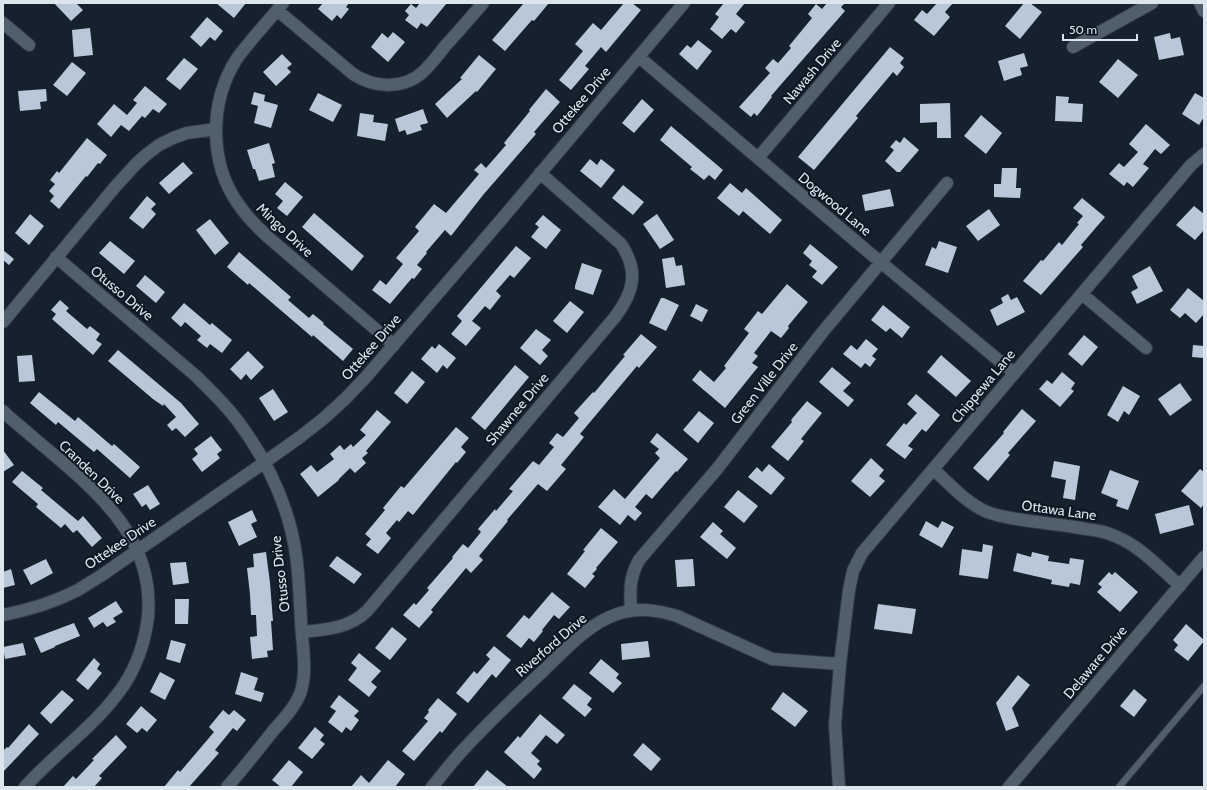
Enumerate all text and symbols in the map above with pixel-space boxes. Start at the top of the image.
scale bar [1063,16,1137,42]
text: 50 m [1069,22,1097,37]
street label: Nawash Drive [779,34,845,108]
street label: Ottekee Drive [548,63,614,137]
street label: Dogwood Lane [795,168,875,240]
street label: Mingo Drive [253,199,317,261]
street label: Otusso Drive [87,261,157,325]
street label: Ottekee Drive [337,310,405,384]
street label: Green Ville Drive [726,338,802,428]
street label: Chippewa Lane [947,345,1019,427]
street label: Shawnee Drive [481,369,553,449]
street label: Cranden Drive [55,436,129,508]
street label: Ottawa Lane [1020,496,1098,524]
street label: Ottekee Drive [81,513,159,573]
street label: Otusso Drive [266,535,294,613]
street label: Riverford Drive [512,609,590,681]
street label: Delaware Drive [1059,622,1131,702]

